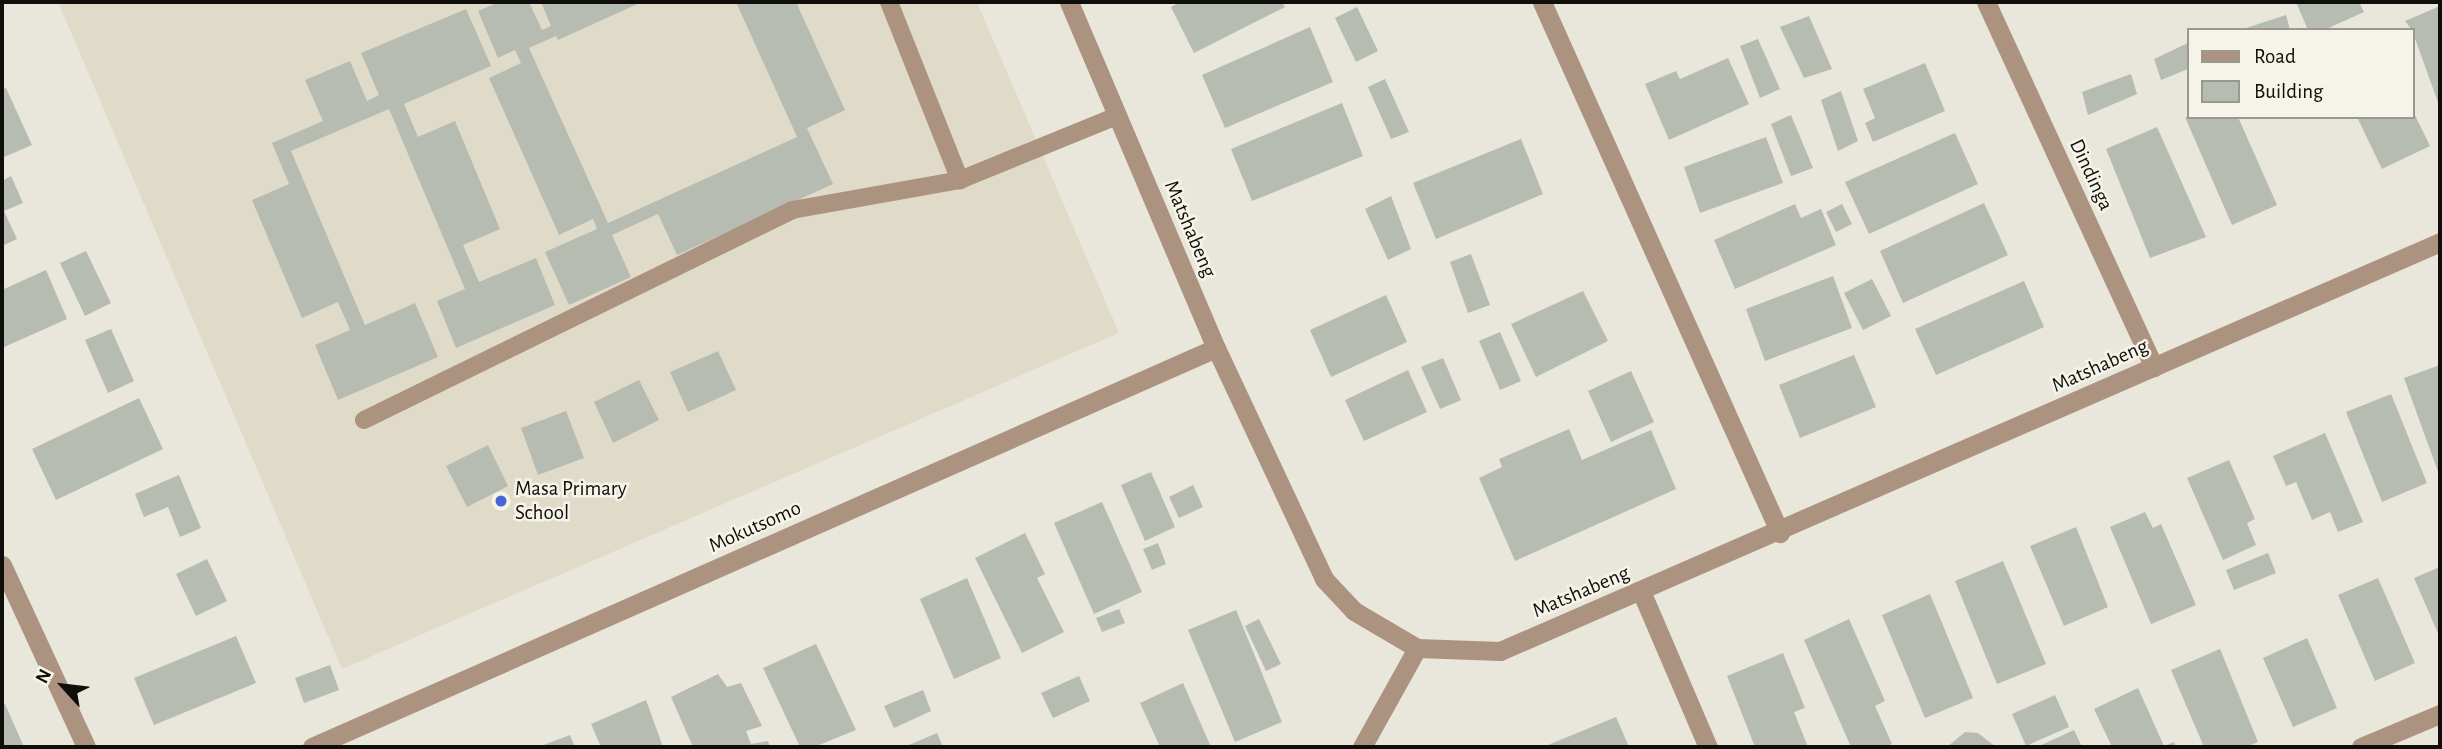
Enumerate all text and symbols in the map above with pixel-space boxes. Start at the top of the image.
legend [2186,28,2414,119]
text: Road [2254,46,2296,67]
text: Building [2254,81,2323,102]
street label: Dindinga [2064,135,2118,215]
street label: Matshabeng [1158,177,1222,281]
street label: Matshabeng [2048,334,2152,398]
place label: Masa Primary School [515,476,627,526]
marker: Masa Primary School [493,493,509,509]
street label: Mokutsomo [705,495,805,559]
street label: Matshabeng [1529,560,1633,624]
north arrow [28,651,98,721]
text: N [32,666,55,686]

